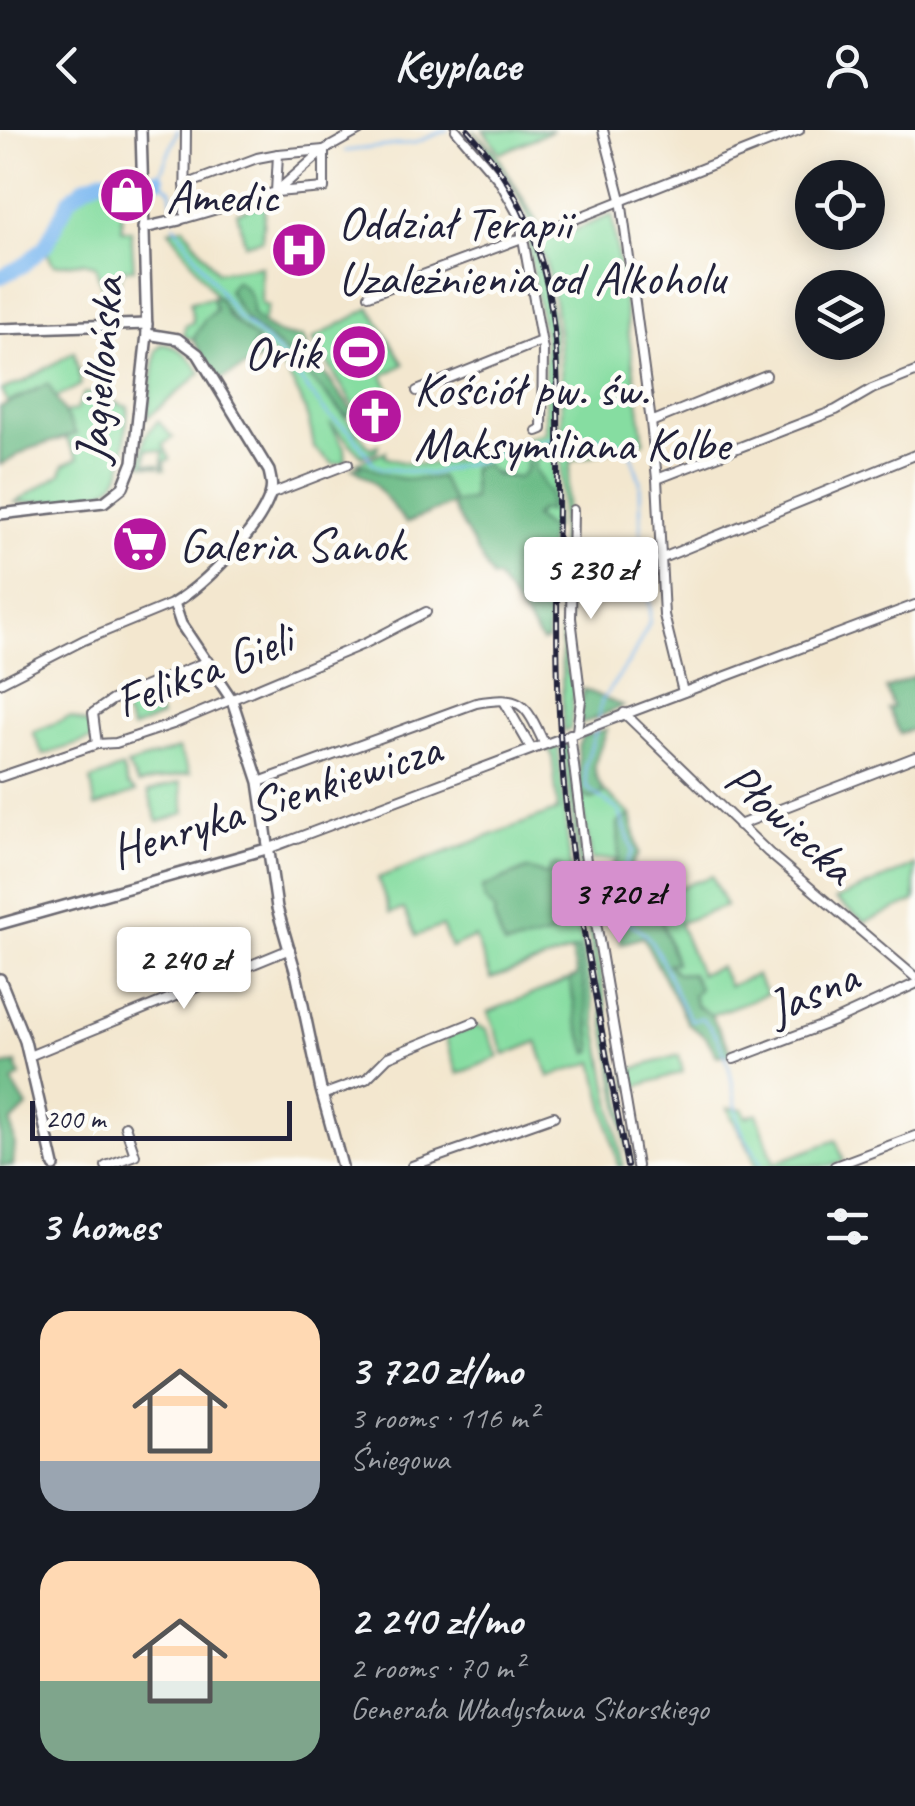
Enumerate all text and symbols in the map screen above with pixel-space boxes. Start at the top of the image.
text: Keyplace [394,37,521,94]
icon: back [40,38,95,93]
icon: person [820,38,875,93]
map controls [795,160,885,360]
button: locate [795,160,885,250]
shop icon: Amedic [97,165,157,225]
place label: Amedic [166,166,280,226]
place label: Oddział Terapii Uzależnienia od Alkoholu [338,193,729,308]
hospital icon: Oddział Terapii Uzależnienia od Alkoholu [269,220,329,280]
button: layers [795,270,885,360]
street label: Jagiellońska [61,272,137,468]
sports icon: Orlik [329,322,389,382]
place label: Orlik [244,323,323,383]
place label: Kościół pw. św. Maksymiliana Kolbe [414,359,733,474]
church icon: Kościół pw. św. Maksymiliana Kolbe [345,386,405,446]
supermarket icon: Galeria Sanok [110,514,170,574]
place label: Galeria Sanok [179,515,408,575]
pin: 5 230 zł [488,537,694,622]
text: 5 230 zł [546,549,636,590]
street label: Feliksa Gieli [106,607,306,731]
street label: Henryka Sienkiewicza [103,718,450,882]
street label: Płowiecka [713,749,870,899]
pin: 3 720 zł [516,861,722,946]
text: 3 720 zł [574,873,664,914]
pin: 2 240 zł [81,927,287,1012]
text: 2 240 zł [139,939,229,980]
street label: Jasna [756,945,869,1038]
scale bar [30,1096,292,1140]
text: 200 m [45,1101,105,1136]
icon: filters [820,1199,875,1254]
text: 3 homes [40,1200,159,1253]
text: 3 720 zł/mo [350,1344,522,1397]
icon: home [120,1351,240,1471]
text: 3 rooms · 116 m² [350,1397,537,1438]
text: Śniegowa [350,1438,450,1479]
text: 2 240 zł/mo [350,1594,522,1647]
icon: home [120,1601,240,1721]
text: 2 rooms · 70 m² [350,1647,523,1688]
text: Generała Władysława Sikorskiego [350,1688,709,1729]

